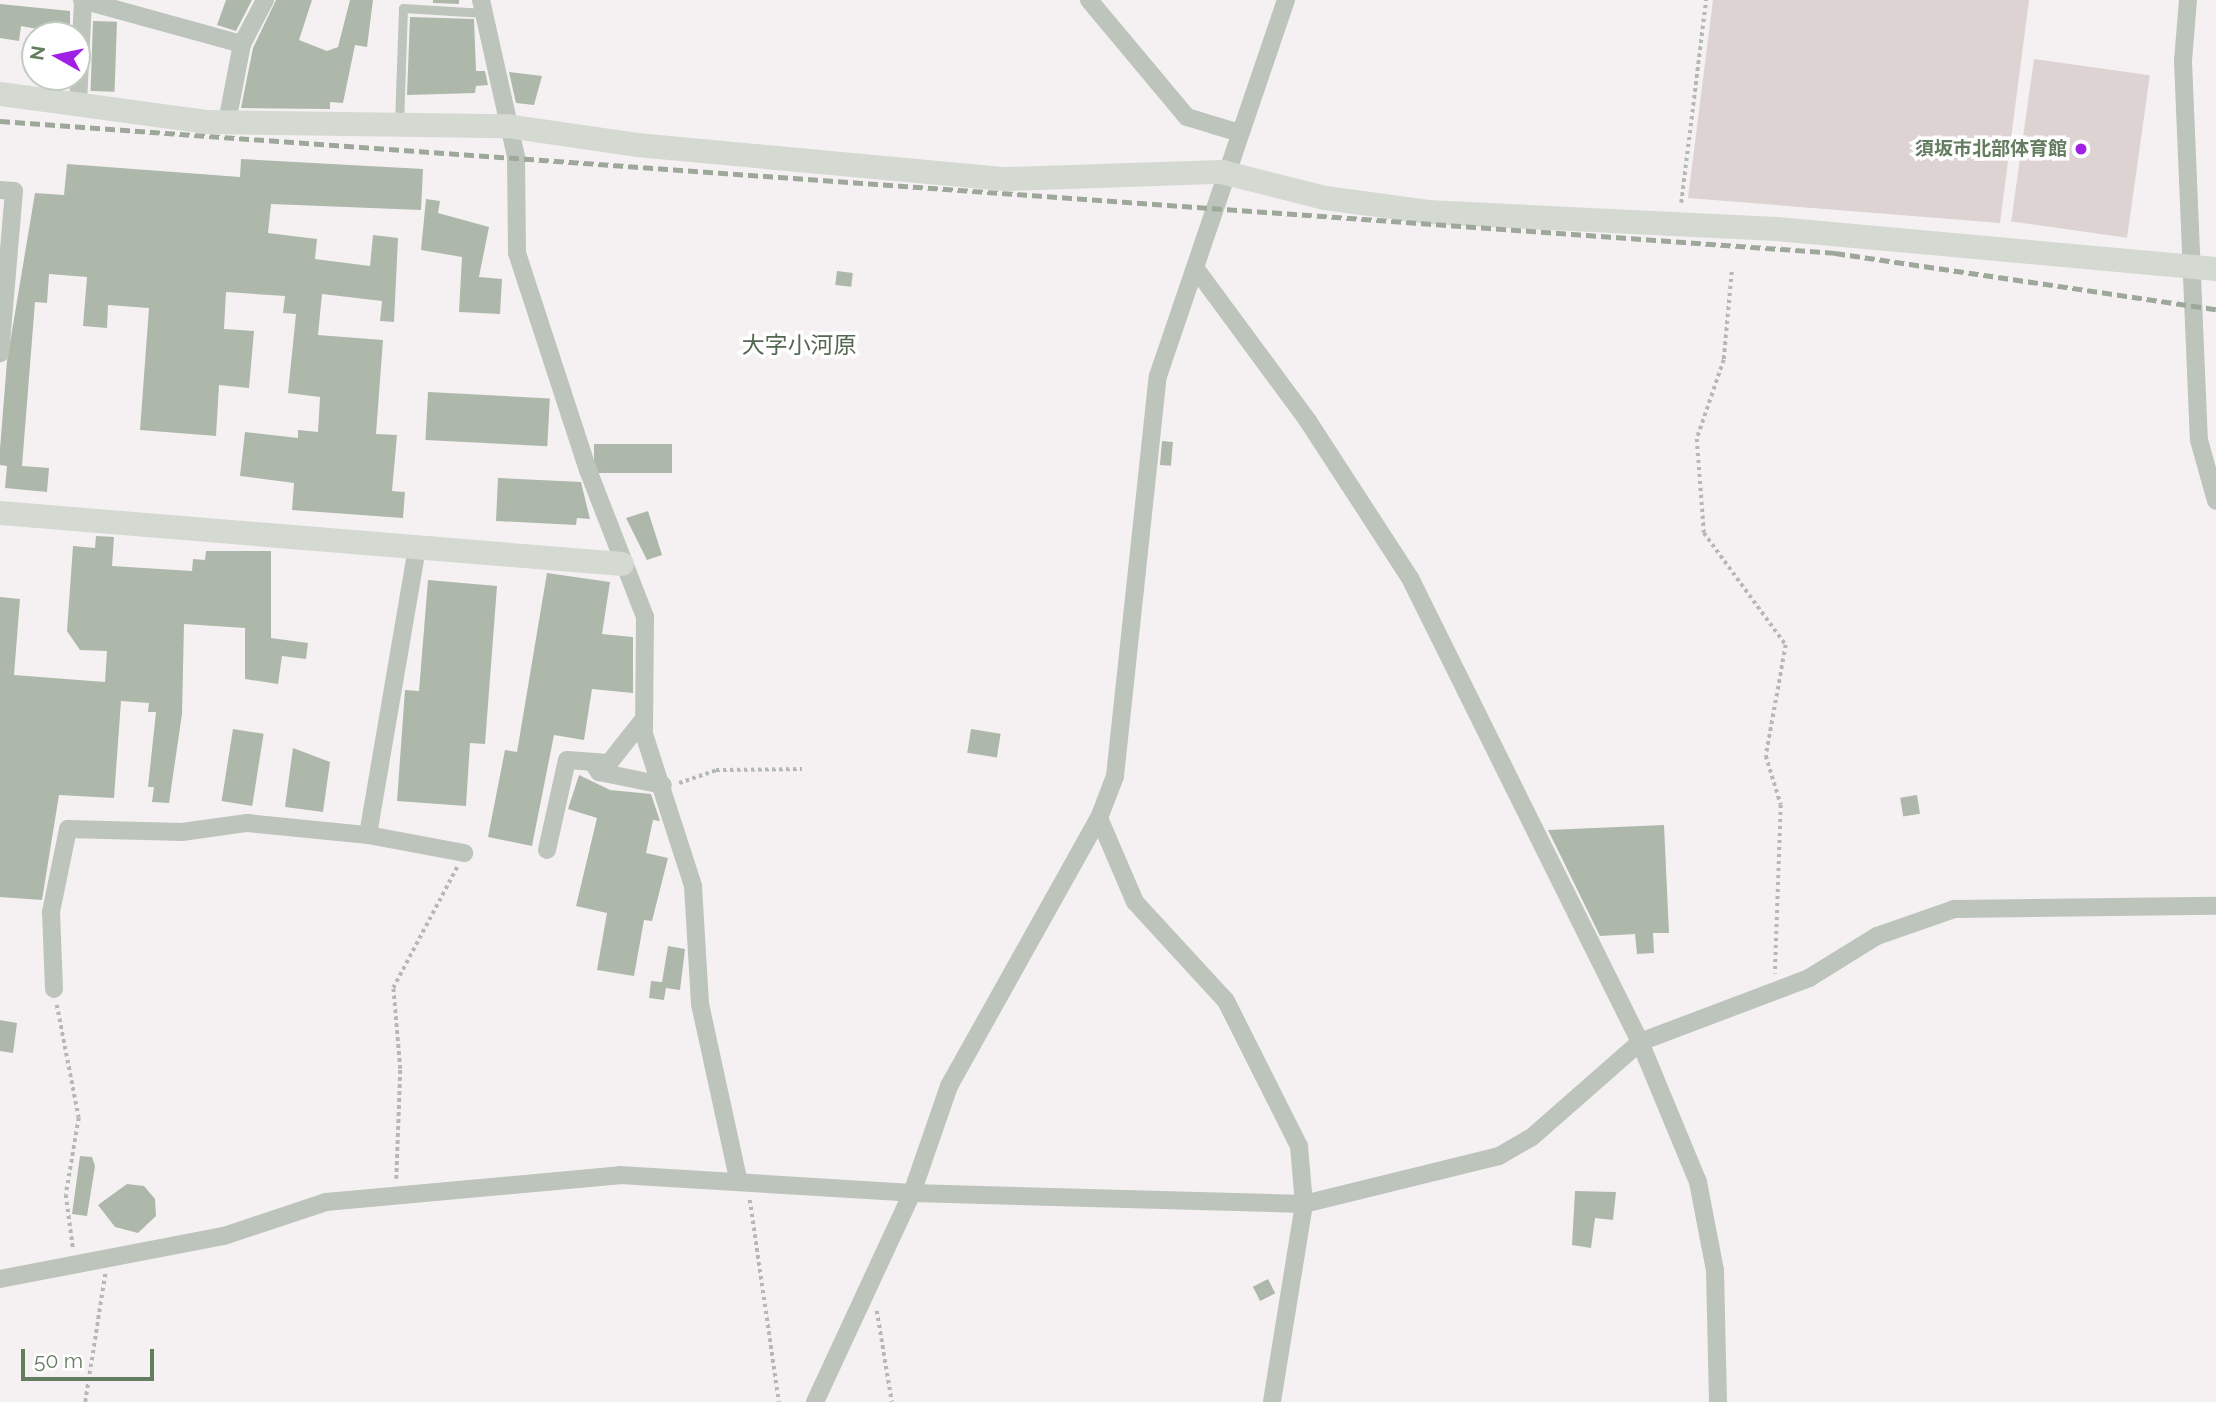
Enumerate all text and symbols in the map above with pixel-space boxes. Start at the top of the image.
north arrow [21,21,91,91]
text: N [25,44,49,62]
place label: 須坂市北部体育館 [1915,138,2067,160]
marker: 須坂市北部体育館 [2073,141,2089,157]
district label: 大字小河原 [742,331,856,359]
scale bar [24,1336,158,1380]
text: 50 m [34,1348,83,1373]

